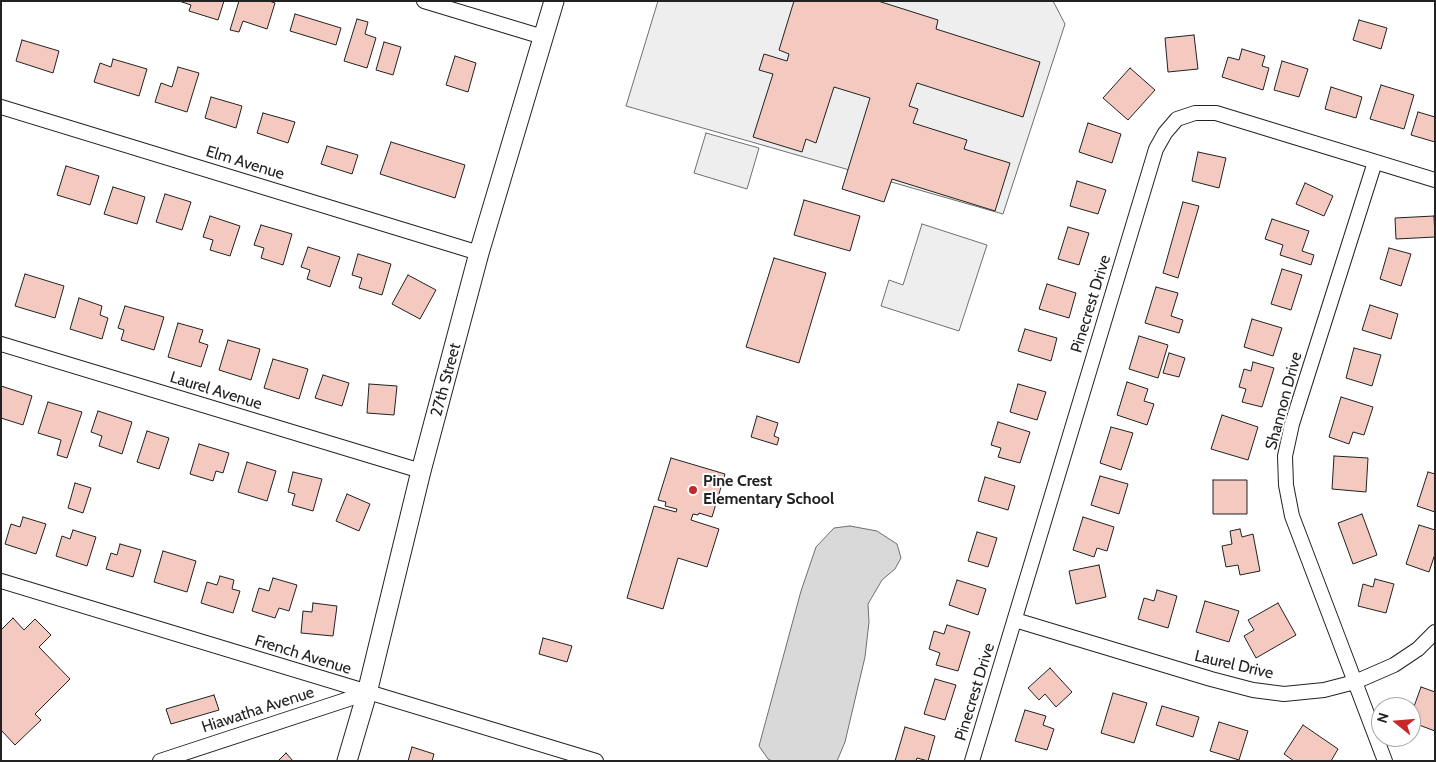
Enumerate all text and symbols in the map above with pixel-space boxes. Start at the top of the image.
street label: Elm Avenue [203,142,287,184]
street label: Pinecrest Drive [1067,253,1115,355]
street label: 27th Street [427,341,465,419]
street label: Shannon Drive [1262,350,1306,452]
street label: Laurel Avenue [168,368,264,414]
place label: Pine Crest Elementary School [703,471,834,509]
marker: Pine Crest Elementary School [687,484,699,496]
street label: French Avenue [252,631,354,679]
street label: Pinecrest Drive [951,641,999,743]
street label: Laurel Drive [1193,647,1275,683]
street label: Hiawatha Avenue [199,683,317,737]
north arrow [1371,697,1421,747]
text: N [1373,711,1393,725]

